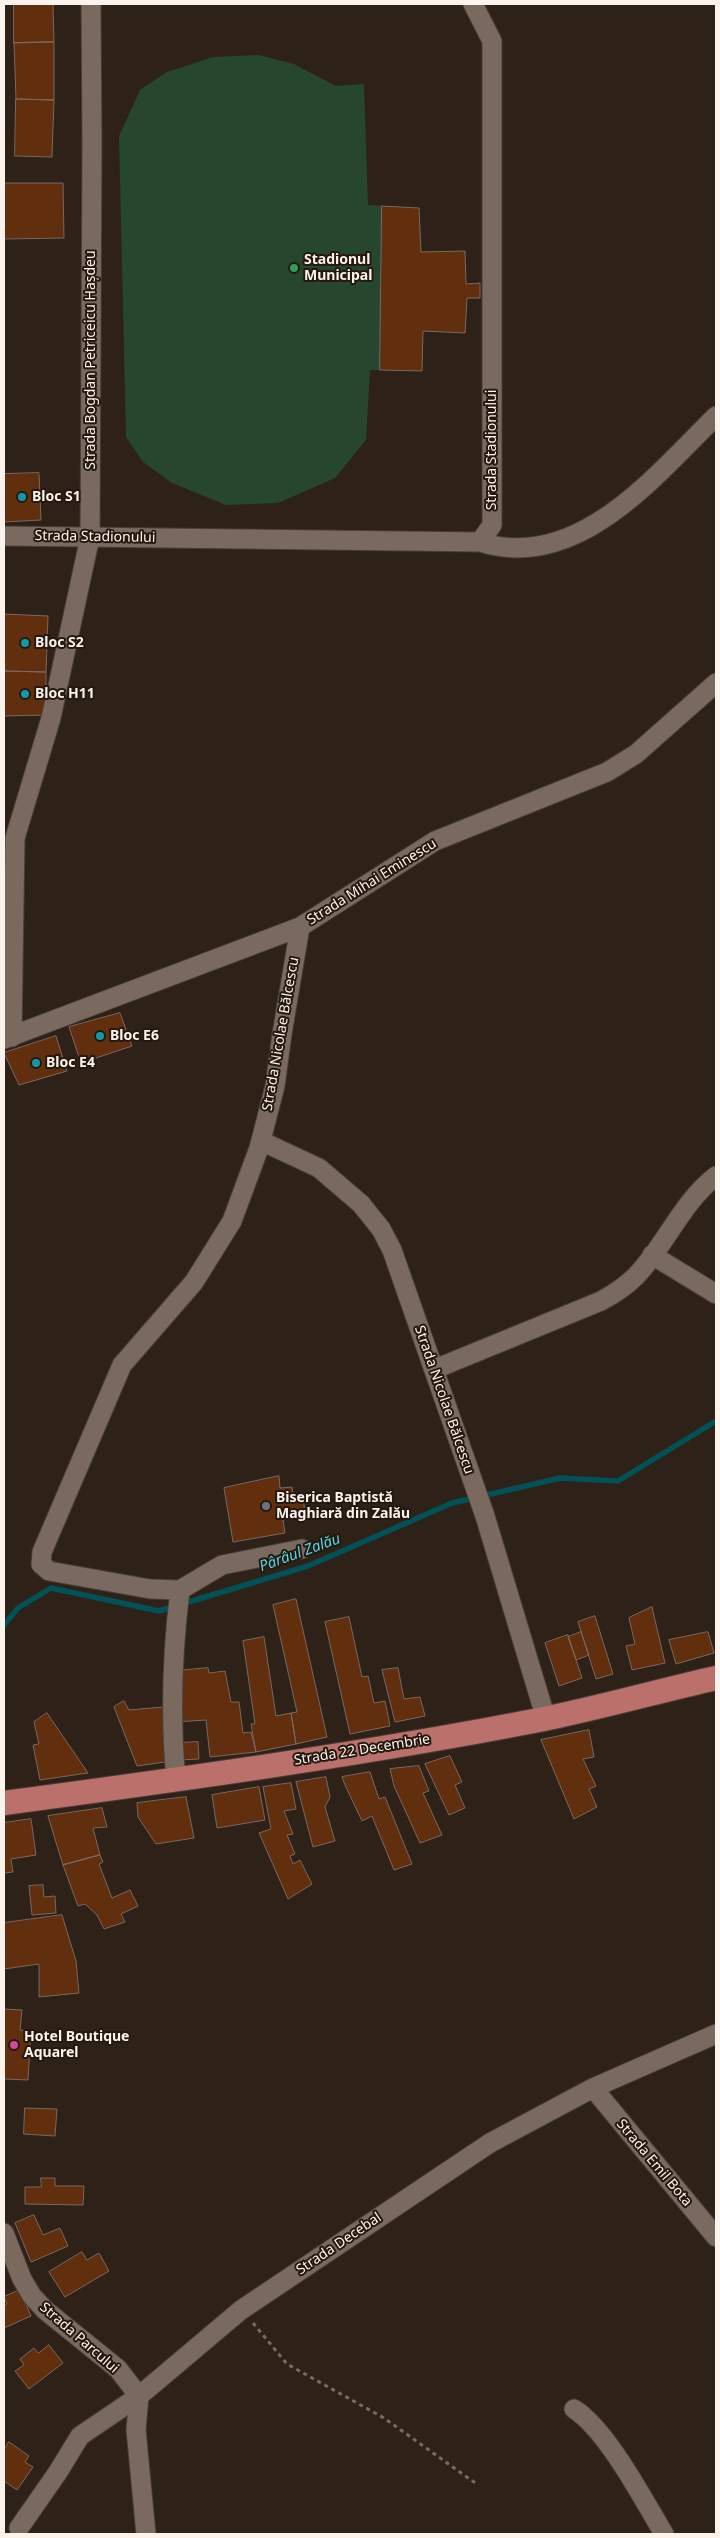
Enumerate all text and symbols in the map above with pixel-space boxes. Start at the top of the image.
street label: Strada Bogdan Petriceicu Hașdeu [83,250,99,470]
place label: Stadionul Municipal [304,252,372,284]
marker: Stadionul Municipal [288,262,300,274]
street label: Strada Stadionului [484,390,500,510]
place label: Bloc S1 [32,489,81,505]
marker: Bloc S1 [16,491,28,503]
street label: Strada Stadionului [35,528,155,546]
place label: Bloc S2 [35,635,84,651]
marker: Bloc S2 [19,637,31,649]
place label: Bloc H11 [35,686,95,702]
marker: Bloc H11 [19,688,31,700]
street label: Strada Mihai Eminescu [304,835,440,929]
street label: Strada Nicolae Bălcescu [259,956,303,1112]
place label: Bloc E6 [110,1028,159,1044]
marker: Bloc E6 [94,1030,106,1042]
place label: Bloc E4 [46,1055,95,1071]
marker: Bloc E4 [30,1057,42,1069]
street label: Strada Nicolae Bălcescu [411,1324,477,1476]
place label: Biserica Baptistă Maghiară din Zalău [276,1490,410,1522]
marker: Biserica Baptistă Maghiară din Zalău [260,1500,272,1512]
water label: Pârâul Zalău [257,1530,343,1576]
street label: Strada 22 Decembrie [293,1731,431,1769]
place label: Hotel Boutique Aquarel [24,2029,129,2062]
marker: Hotel Boutique Aquarel [8,2039,20,2051]
street label: Strada Emil Bota [613,2116,695,2210]
street label: Strada Decebal [293,2209,385,2279]
street label: Strada Parcului [36,2299,122,2377]

